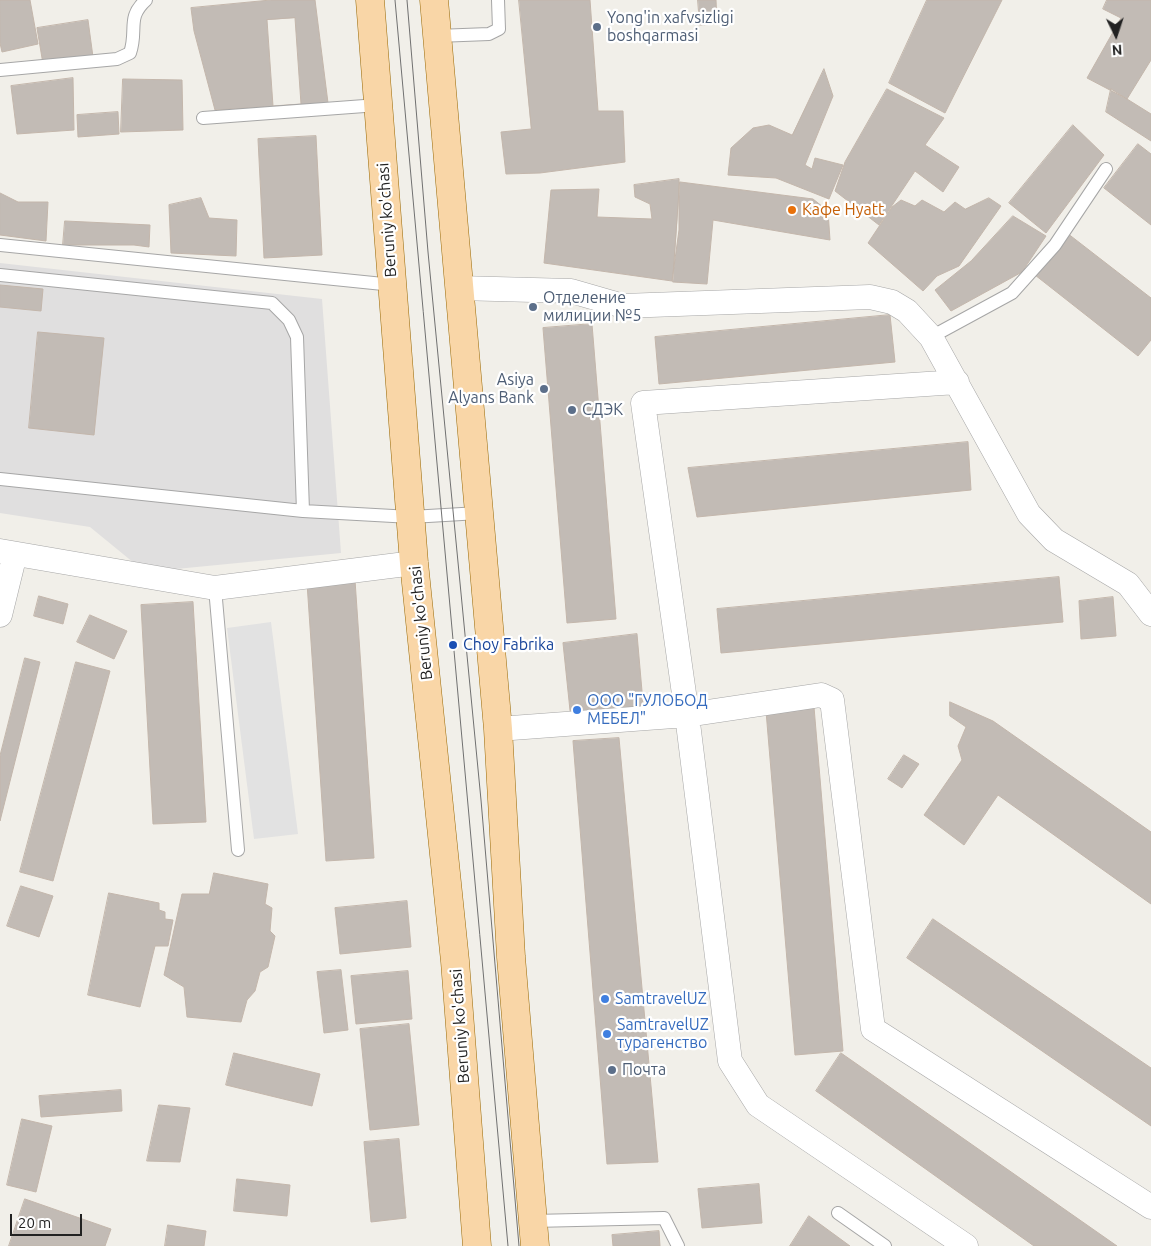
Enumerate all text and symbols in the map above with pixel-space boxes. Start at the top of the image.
place label: Yong'in xafvsizligi boshqarmasi [607,8,734,46]
north arrow [1091,10,1141,60]
marker: Yong'in xafvsizligi boshqarmasi [591,21,603,33]
text: N [1111,42,1123,58]
street label: Beruniy ko'chasi [373,162,401,278]
place label: Кафе Hyatt [802,200,884,220]
marker: Кафе Hyatt [786,204,798,216]
place label: Отделение милиции №5 [543,288,641,326]
marker: Отделение милиции №5 [527,301,539,313]
place label: Asiya Alyans Bank [448,370,534,408]
marker: Asiya Alyans Bank [538,383,550,395]
place label: СДЭК [582,400,623,420]
marker: СДЭК [566,404,578,416]
street label: Beruniy ko'chasi [405,565,437,681]
place label: Choy Fabrika [463,635,554,655]
marker: Choy Fabrika [447,639,459,651]
place label: ООО "ГУЛОБОД МЕБЕЛ" [587,691,708,729]
marker: ООО "ГУЛОБОД МЕБЕЛ" [571,704,583,716]
street label: Beruniy ko'chasi [446,968,474,1084]
place label: SamtravelUZ [615,989,707,1009]
marker: SamtravelUZ [599,993,611,1005]
place label: SamtravelUZ турагенство [617,1015,709,1053]
marker: SamtravelUZ турагенство [601,1028,613,1040]
place label: Почта [622,1060,666,1080]
marker: Почта [606,1064,618,1076]
scale bar [12,1204,85,1236]
text: 20 m [18,1214,51,1231]

